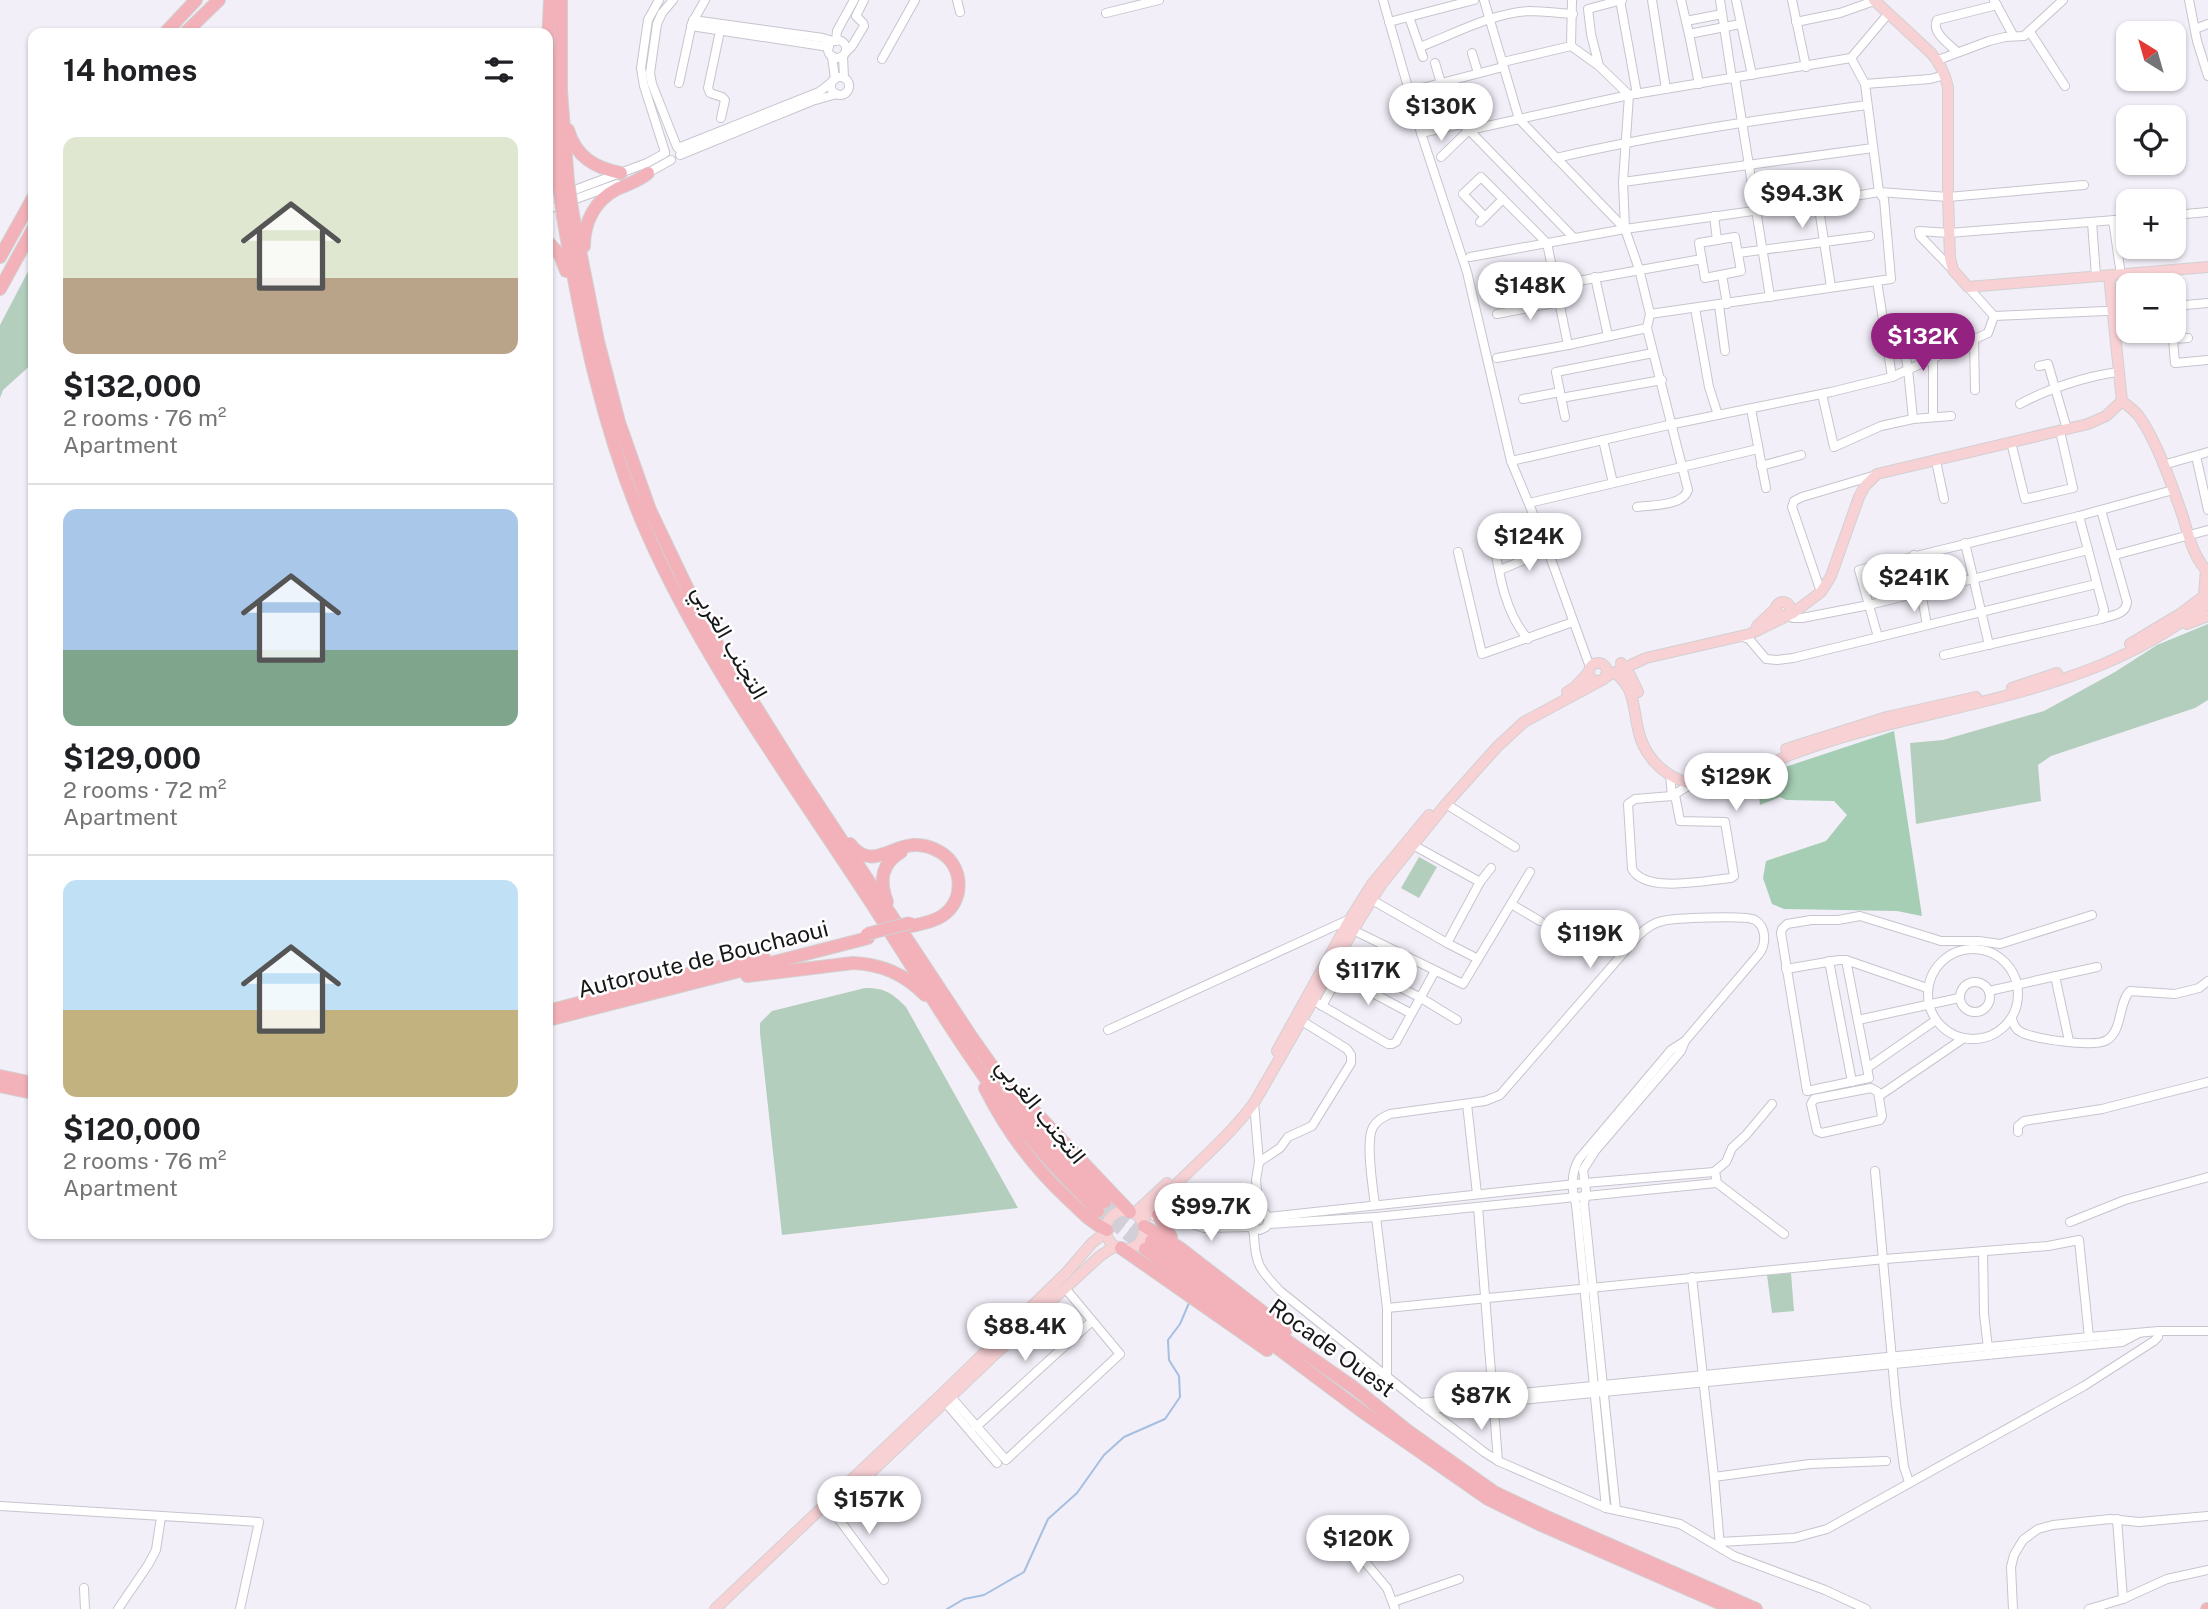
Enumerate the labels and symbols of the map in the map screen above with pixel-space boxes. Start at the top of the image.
north arrow [2116,21,2186,91]
pin: $130K [1392,83,1490,143]
pin: $94.3K [1745,170,1859,230]
pin: $148K [1481,262,1579,322]
pin: $132K [1874,314,1972,373]
pin: $124K [1480,514,1578,573]
pin: $241K [1865,554,1963,614]
street label: التجنب الغربي [682,580,774,707]
pin: $129K [1687,754,1785,813]
pin: $119K [1541,911,1639,970]
street label: Autoroute de Bouchaoui [575,914,831,1003]
pin: $117K [1319,948,1417,1007]
street label: التجنب الغربي [986,1052,1092,1173]
pin: $99.7K [1154,1184,1268,1243]
street label: Rocade Ouest [1264,1293,1400,1402]
pin: $88.4K [968,1304,1082,1363]
pin: $87K [1440,1372,1522,1432]
pin: $157K [820,1476,918,1536]
pin: $120K [1309,1516,1407,1575]

